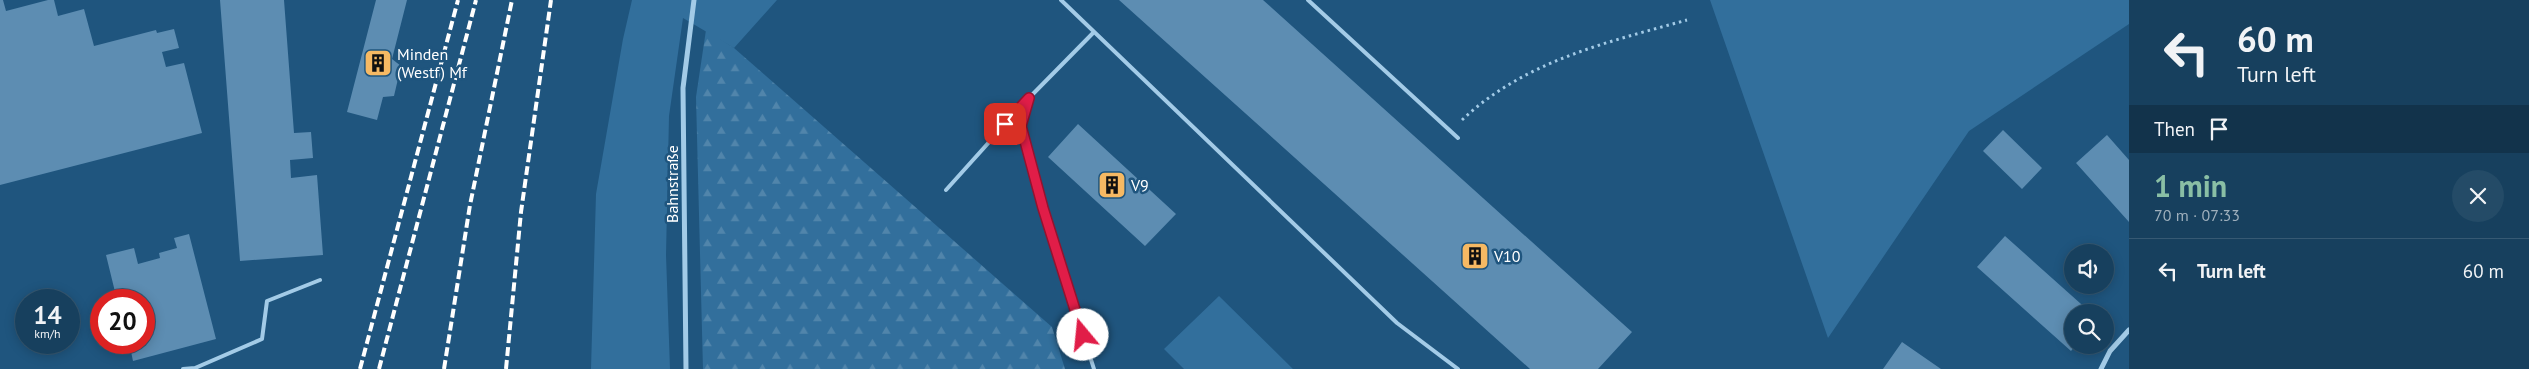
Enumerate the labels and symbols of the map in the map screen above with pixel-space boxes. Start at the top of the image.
place label: Minden (Westf) Mf [397,44,468,82]
building icon: Minden (Westf) Mf [363,48,393,78]
pin [984,103,1026,145]
street label: Bahnstraße [662,145,682,223]
building icon: V9 [1097,170,1127,200]
place label: V9 [1130,175,1149,195]
building icon: V10 [1460,241,1490,271]
place label: V10 [1493,246,1521,266]
speed limit sign: 20 [90,289,155,354]
position arrow [1056,308,1108,360]

